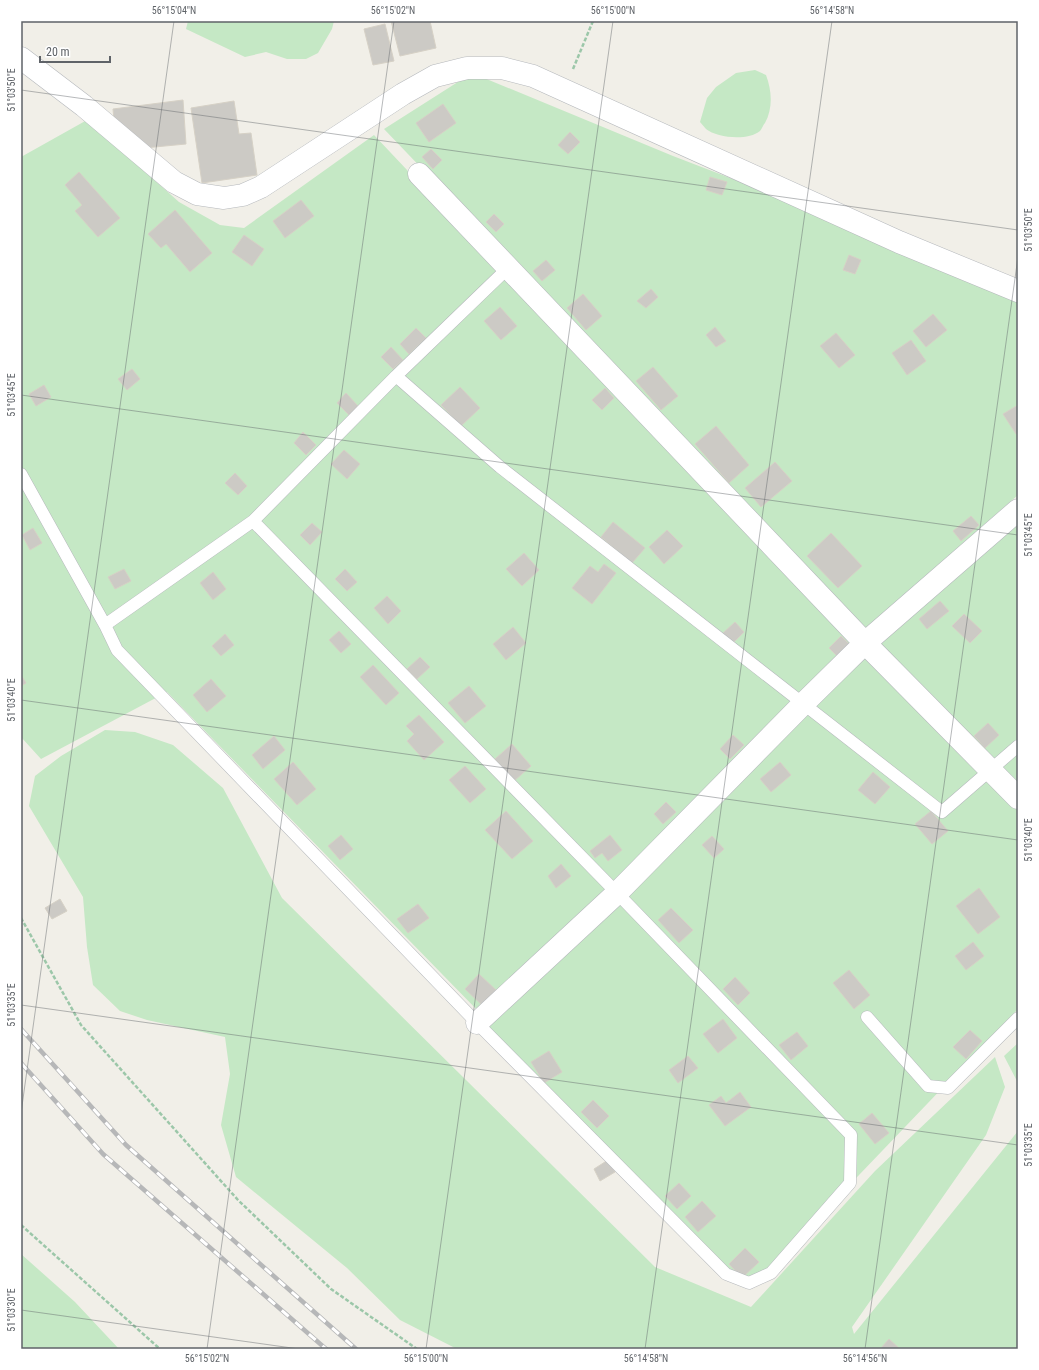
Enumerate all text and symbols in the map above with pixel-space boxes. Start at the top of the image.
text: 56°15'04"N [152,5,196,16]
text: 56°15'02"N [371,5,415,16]
text: 56°15'00"N [591,5,635,16]
text: 56°14'58"N [810,5,854,16]
scale bar [40,38,110,64]
text: 20 m [46,45,70,59]
text: 51°03'50"E [6,68,17,112]
text: 51°03'50"E [1023,208,1034,252]
text: 51°03'45"E [6,373,17,417]
text: 51°03'45"E [1023,513,1034,557]
text: 51°03'40"E [6,678,17,722]
text: 51°03'40"E [1023,818,1034,862]
text: 51°03'35"E [6,983,17,1027]
text: 51°03'35"E [1023,1123,1034,1167]
text: 51°03'30"E [6,1288,17,1332]
text: 56°15'02"N [185,1353,229,1364]
text: 56°15'00"N [404,1353,448,1364]
text: 56°14'58"N [624,1353,668,1364]
text: 56°14'56"N [843,1353,887,1364]

